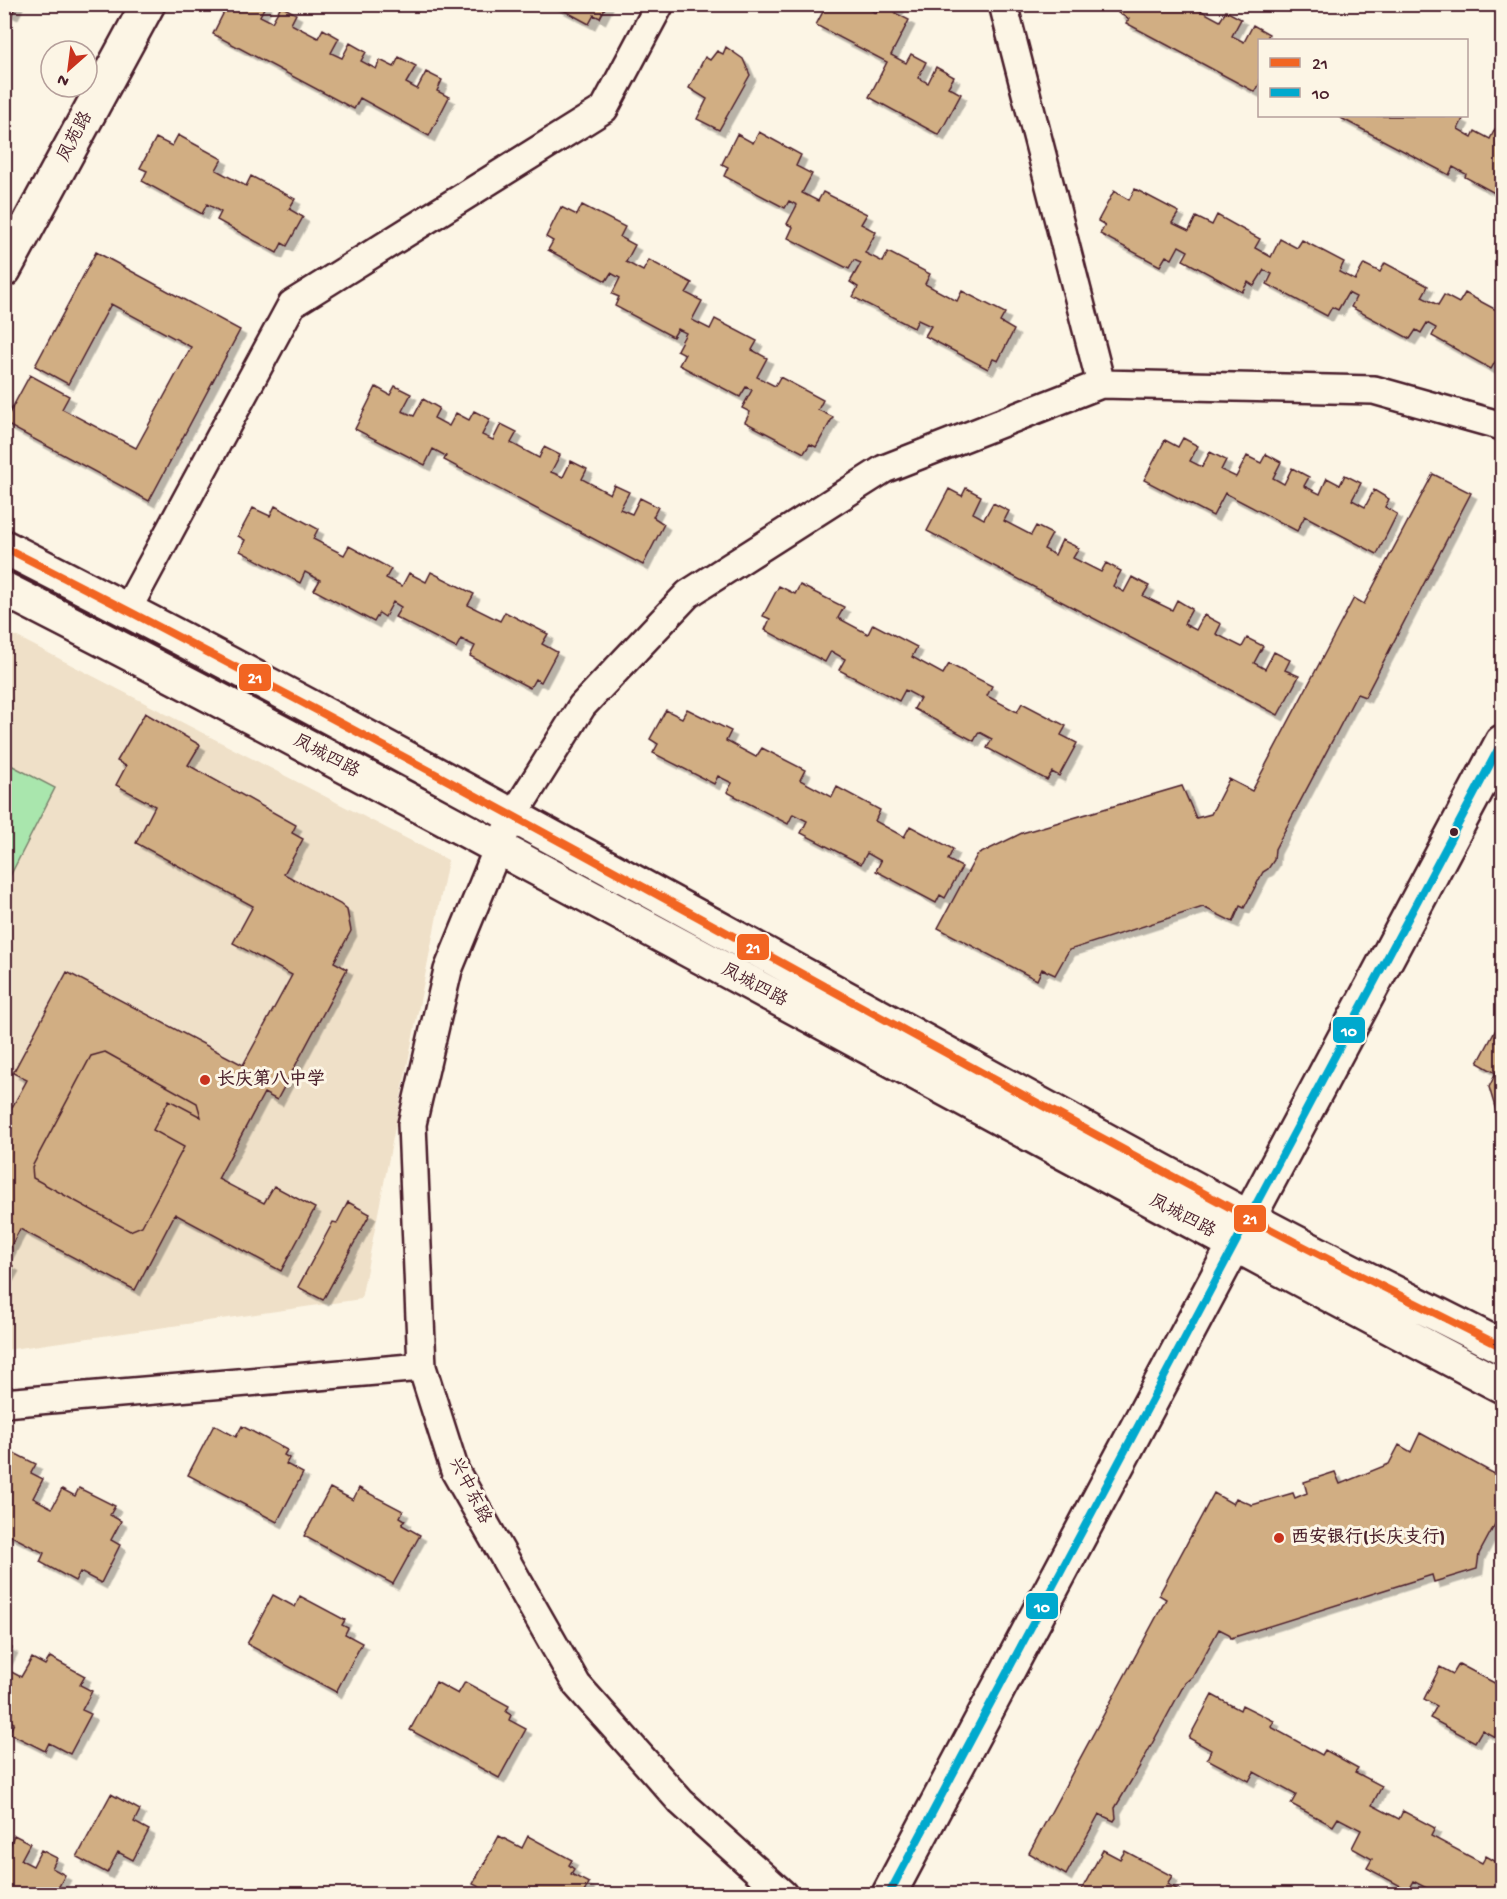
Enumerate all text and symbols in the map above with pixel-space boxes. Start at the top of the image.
north arrow [39,39,99,99]
legend [1258,39,1468,117]
text: 21 [1312,55,1328,76]
text: N [54,68,73,90]
text: 10 [1311,85,1330,106]
street label: 凤苑路 [53,108,98,166]
line badge: 21 [238,663,272,692]
text: 21 [248,671,262,690]
street label: 凤城四路 [289,730,363,783]
unlabelled marker [1448,826,1460,838]
line badge: 21 [736,933,770,961]
text: 21 [746,941,760,960]
street label: 凤城四路 [717,959,791,1012]
line badge: 10 [1332,1016,1366,1044]
text: 10 [1340,1024,1357,1043]
place label: 长庆第八中学 [217,1068,325,1091]
marker: 长庆第八中学 [198,1073,212,1087]
street label: 凤城四路 [1145,1190,1219,1243]
line badge: 21 [1233,1204,1267,1233]
text: 21 [1243,1212,1257,1231]
street label: 兴中东路 [443,1454,496,1528]
place label: 西安银行(长庆支行) [1291,1527,1445,1549]
marker: 西安银行(长庆支行) [1272,1531,1286,1545]
line badge: 10 [1025,1592,1059,1620]
text: 10 [1033,1600,1050,1619]

